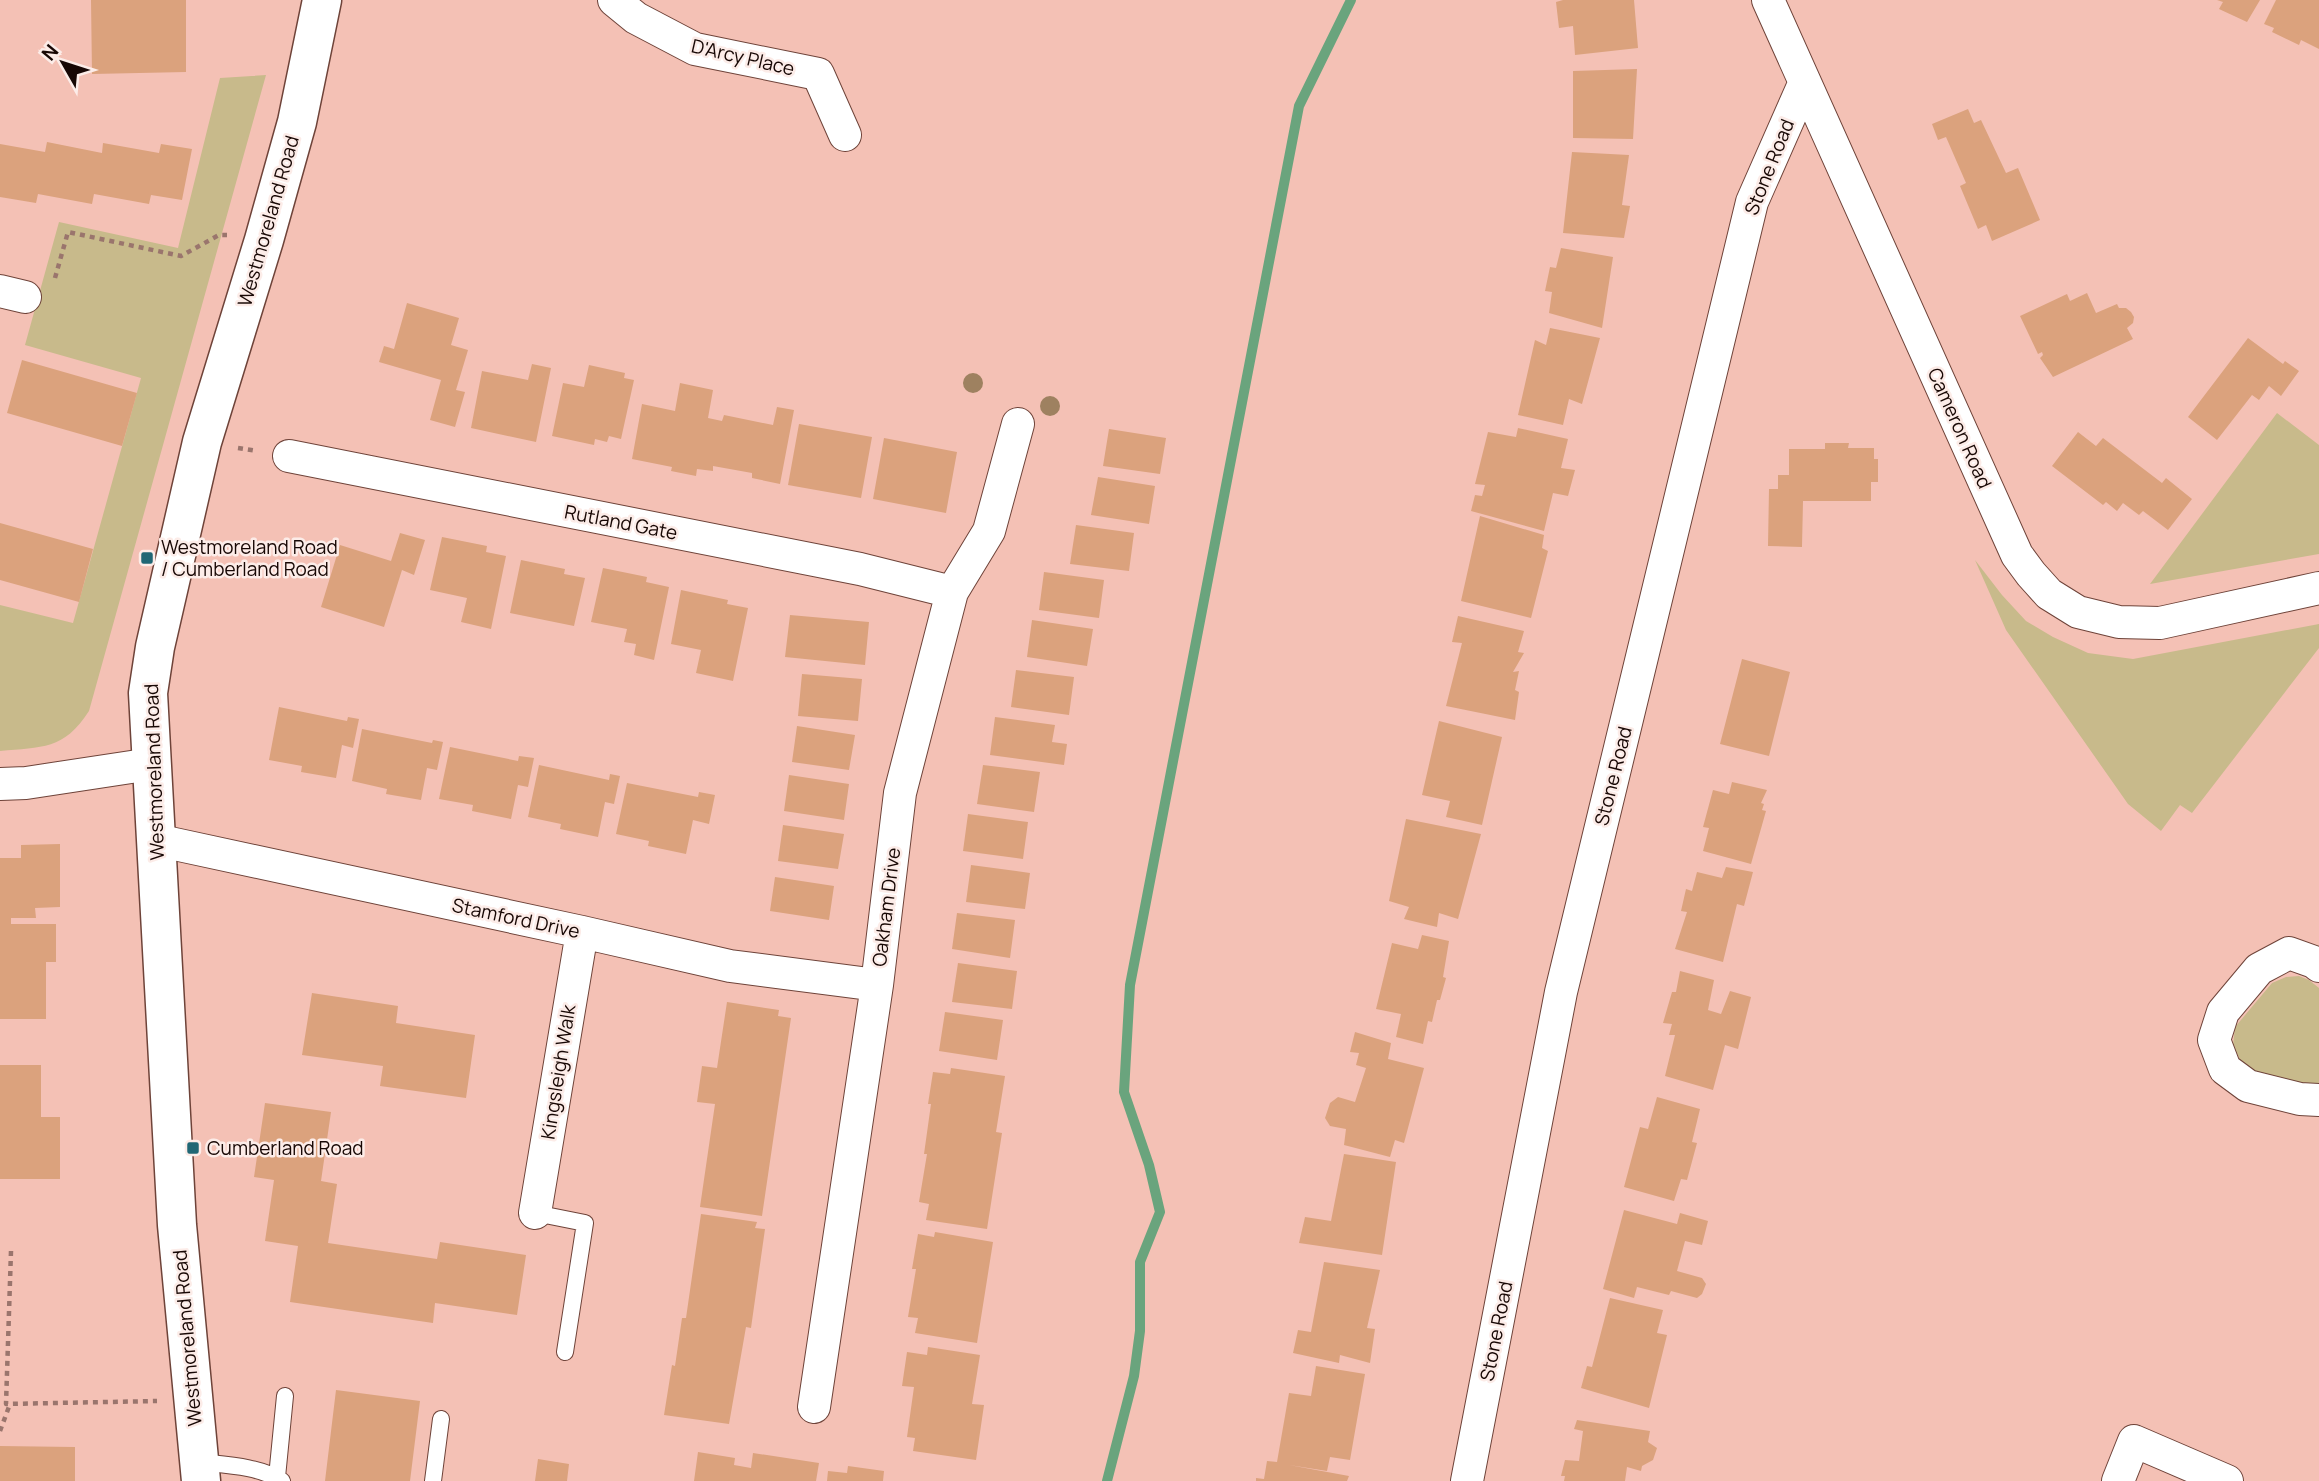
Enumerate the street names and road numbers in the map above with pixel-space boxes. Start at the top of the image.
street label: D'Arcy Place [689,33,797,81]
street label: Stone Road [1738,115,1800,219]
street label: Westmoreland Road [231,132,305,310]
street label: Cameron Road [1922,364,1998,492]
street label: Rutland Gate [562,498,680,546]
street label: Westmoreland Road [138,683,170,861]
street label: Stone Road [1588,724,1638,828]
street label: Oakham Drive [866,846,906,968]
street label: Stamford Drive [450,892,582,944]
street label: Kingsleigh Walk [535,1002,582,1141]
street label: Westmoreland Road [166,1249,208,1427]
street label: Stone Road [1474,1279,1518,1383]

